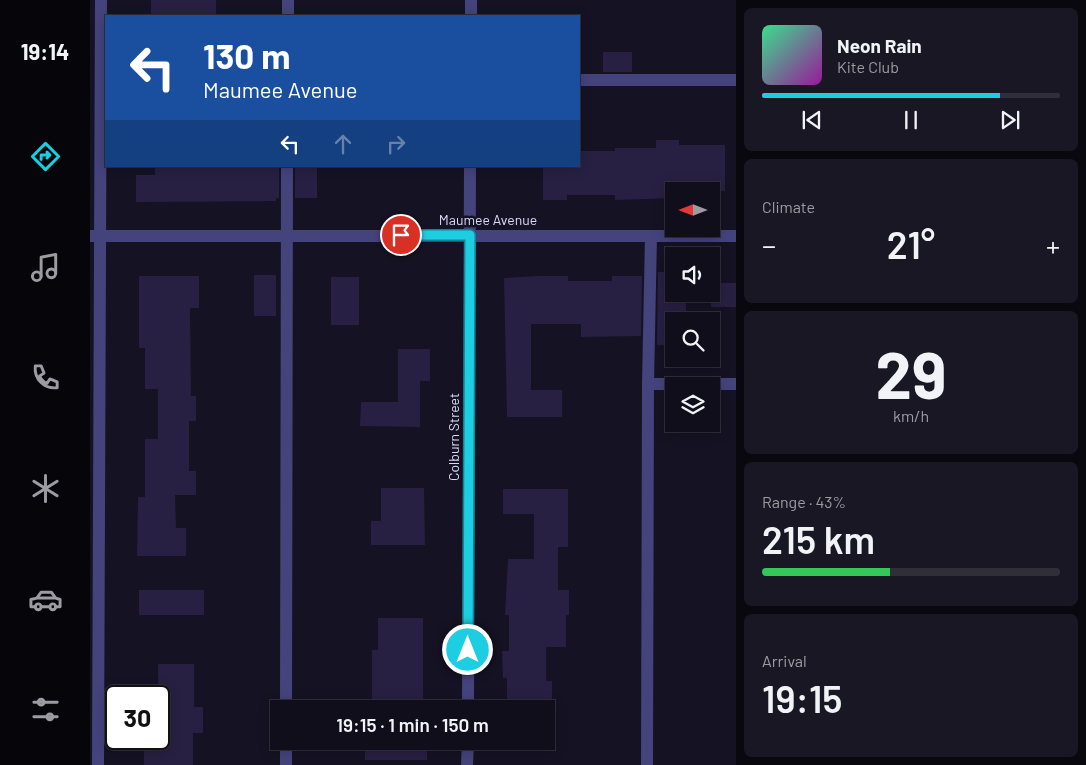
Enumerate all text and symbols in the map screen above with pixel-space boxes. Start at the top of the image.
text: 130 m [203,34,290,76]
text: Neon Rain [837,34,922,57]
icon: left [120,35,185,100]
text: 19:14 [21,38,69,64]
text: Kite Club [837,57,899,76]
text: Maumee Avenue [203,76,358,102]
icon: previous [798,106,826,134]
icon: pause [897,106,925,134]
icon: next [996,106,1024,134]
icon: left [276,130,304,158]
icon: ahead [329,130,357,158]
icon: right [382,130,410,158]
icon: directions [28,139,63,174]
north arrow [665,182,720,238]
map controls [665,182,720,432]
text: Climate [762,197,815,216]
street label: Maumee Avenue [439,211,537,228]
pin [380,214,422,256]
icon: arrive [387,221,415,249]
text: 21° [887,221,935,267]
text: − [762,228,776,262]
text: + [1046,228,1060,262]
button: sound [665,247,720,302]
icon: music [28,250,63,285]
button: search [665,312,720,367]
text: 29 [876,334,946,412]
icon: phone [28,360,63,395]
button: layers [665,377,720,432]
street label: Colburn Street [445,393,462,481]
text: km/h [893,406,929,425]
icon: climate [28,471,63,506]
text: Range · 43% [762,492,846,511]
text: 215 km [762,516,875,562]
icon: car [28,582,63,617]
position arrow [441,623,493,675]
text: Arrival [762,651,807,670]
text: 19:15 [762,675,842,721]
speed limit sign: 30 [105,685,170,750]
icon: filters [28,692,63,727]
text: 19:15 · 1 min · 150 m [336,713,489,736]

